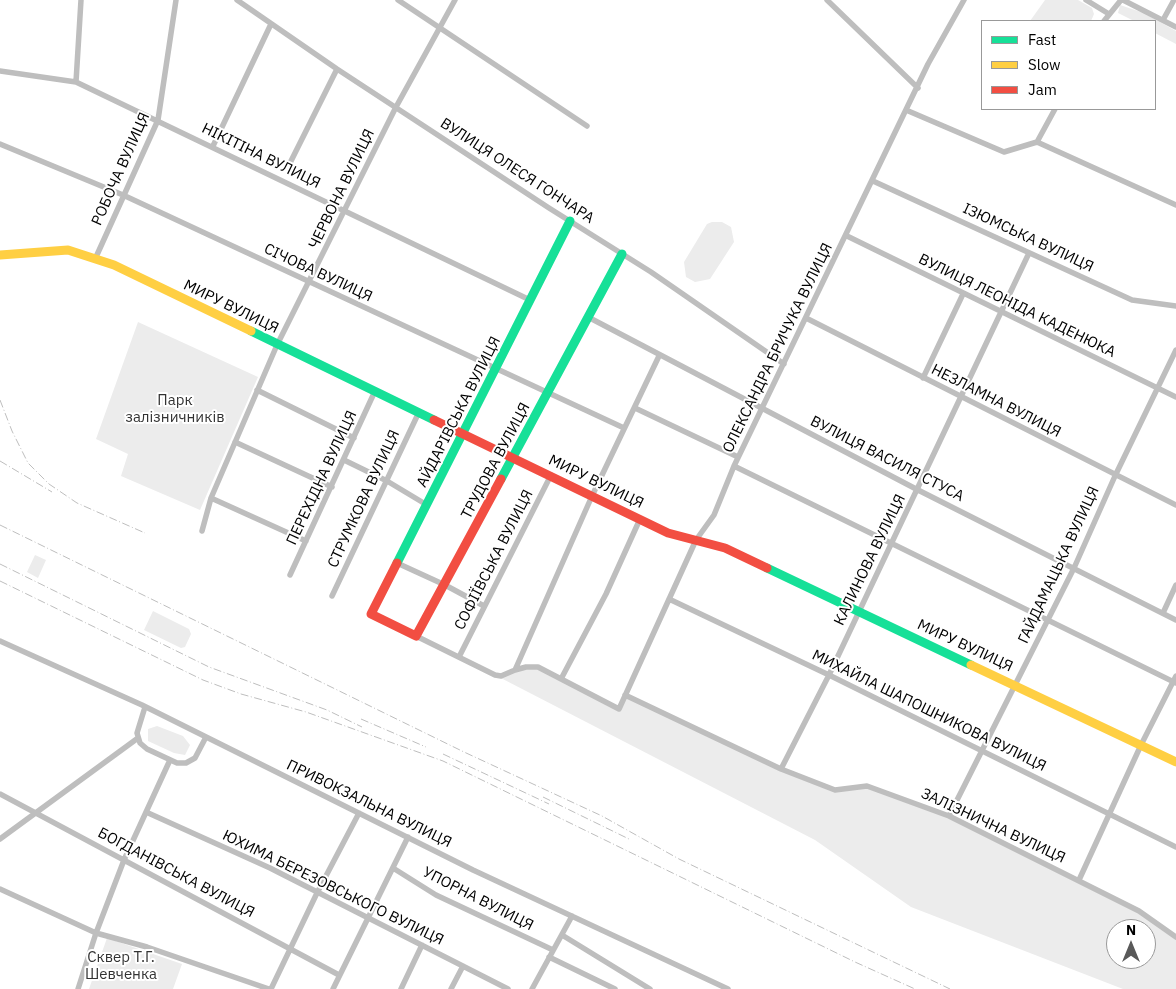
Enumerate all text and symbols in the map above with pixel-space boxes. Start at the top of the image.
legend [981,20,1156,110]
text: Fast [1028,30,1056,49]
text: Slow [1028,55,1061,74]
text: Jam [1028,80,1057,99]
street label: РОБОЧА ВУЛИЦЯ [88,110,154,228]
street label: ВУЛИЦЯ ОЛЕСЯ ГОНЧАРА [437,114,597,228]
street label: НІКІТІНА ВУЛИЦЯ [199,119,323,193]
street label: ЧЕРВОНА ВУЛИЦЯ [305,126,379,252]
street label: ІЗЮМСЬКА ВУЛИЦЯ [960,200,1096,276]
street label: СІЧОВА ВУЛИЦЯ [261,240,375,306]
street label: ОЛЕКСАНДРА БРИЧУКА ВУЛИЦЯ [719,240,837,456]
street label: ВУЛИЦЯ ЛЕОНІДА КАДЕНЮКА [916,250,1118,362]
street label: МИРУ ВУЛИЦЯ [181,276,281,338]
street label: АЙДАРІВСЬКА ВУЛИЦЯ [413,334,505,490]
street label: НЕЗЛАМНА ВУЛИЦЯ [928,361,1064,441]
park label: Парк залізничників [125,392,225,427]
street label: ТРУДОВА ВУЛИЦЯ [458,400,534,522]
street label: ПЕРЕХІДНА ВУЛИЦЯ [283,408,361,548]
street label: ВУЛИЦЯ ВАСИЛЯ СТУСА [807,412,967,506]
street label: СТРУМКОВА ВУЛИЦЯ [324,427,404,571]
street label: МИРУ ВУЛИЦЯ [546,451,646,513]
street label: ГАЙДАМАЦЬКА ВУЛИЦЯ [1015,484,1103,646]
street label: СОФІЇВСЬКА ВУЛИЦЯ [451,487,537,633]
street label: КАЛИНОВА ВУЛИЦЯ [830,491,910,629]
street label: МИРУ ВУЛИЦЯ [914,616,1016,676]
street label: МИХАЙЛА ШАПОШНИКОВА ВУЛИЦЯ [809,646,1049,776]
street label: ПРИВОКЗАЛЬНА ВУЛИЦЯ [284,756,454,852]
street label: ЗАЛІЗНИЧНА ВУЛИЦЯ [918,785,1068,867]
street label: БОГДАНІВСЬКА ВУЛИЦЯ [95,824,257,922]
street label: ЮХИМА БЕРЕЗОВСЬКОГО ВУЛИЦЯ [220,826,446,950]
street label: УПОРНА ВУЛИЦЯ [420,863,536,935]
north arrow [1106,919,1156,969]
text: N [1126,921,1136,939]
park label: Сквер Т.Г. Шевченка [85,949,157,984]

